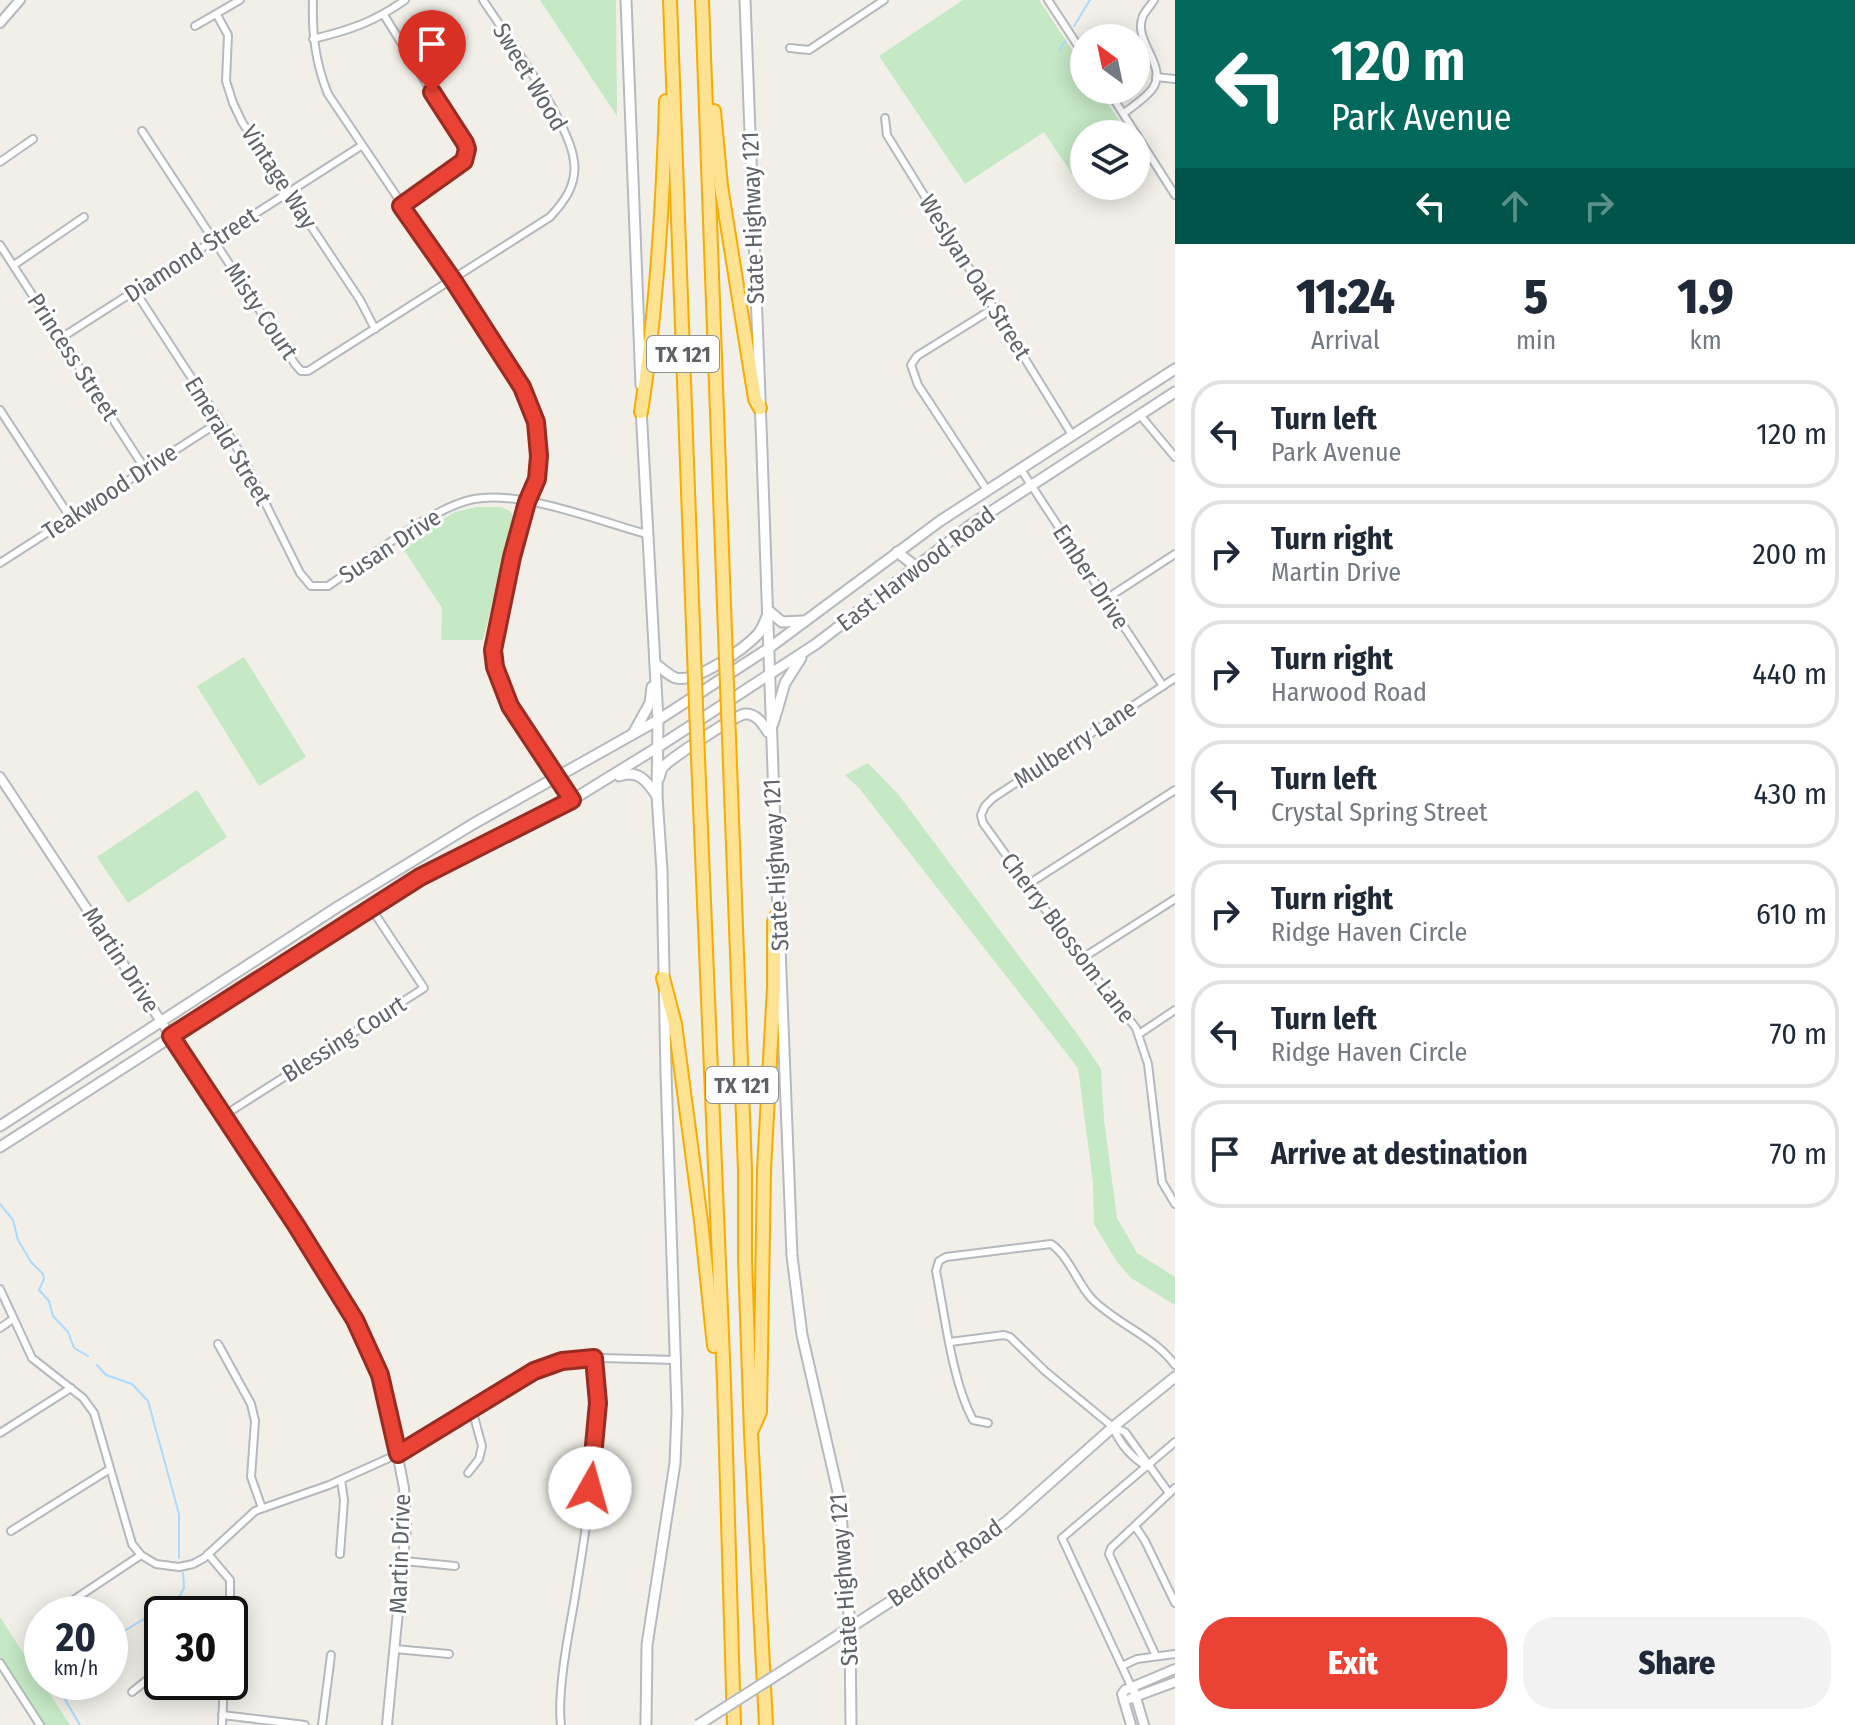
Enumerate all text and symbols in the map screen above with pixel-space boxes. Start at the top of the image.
pin [398,10,466,92]
street label: Sweet Wood [487,18,573,136]
icon: arrive [410,22,454,66]
north arrow [1070,24,1150,104]
map controls [1070,24,1150,200]
text: 120 m [1331,28,1466,95]
icon: left [1199,32,1303,136]
text: Park Avenue [1331,96,1512,140]
street label: Vintage Way [235,120,323,234]
button: layers [1070,120,1150,200]
street label: State Highway 121 [736,131,770,305]
icon: left [1409,184,1453,228]
icon: ahead [1493,184,1537,228]
icon: right [1577,184,1621,228]
street label: Weslyan Oak Street [913,190,1037,365]
street label: Diamond Street [119,202,263,308]
street label: Misty Court [218,257,304,365]
text: 11:24 [1296,268,1395,326]
text: 5 [1524,268,1548,326]
text: 1.9 [1678,268,1734,326]
street label: Princess Street [22,288,125,426]
text: Arrival [1311,325,1380,356]
text: min [1516,325,1556,356]
text: km [1690,325,1722,356]
road number: TX 121 [647,336,719,372]
street label: Emerald Street [179,372,277,510]
text: Turn left [1271,401,1377,437]
icon: left [1203,412,1247,456]
text: 120 m [1756,416,1827,452]
text: Park Avenue [1271,437,1401,468]
street label: Teakwood Drive [38,438,182,546]
street label: East Harwood Road [832,501,1000,637]
street label: Susan Drive [334,503,446,589]
street label: Ember Drive [1047,520,1135,634]
text: Turn right [1271,521,1393,557]
icon: right [1203,532,1247,576]
text: 200 m [1752,536,1827,572]
text: Martin Drive [1271,557,1401,588]
text: Turn right [1271,641,1393,677]
icon: right [1203,652,1247,696]
text: 440 m [1752,656,1827,692]
text: Harwood Road [1271,677,1427,708]
street label: Mulberry Lane [1008,694,1142,794]
text: Turn left [1271,761,1377,797]
icon: left [1203,772,1247,816]
text: 430 m [1754,776,1827,812]
street label: State Highway 121 [757,778,795,952]
text: Crystal Spring Street [1271,797,1488,828]
street label: Cherry Blossom Lane [995,848,1141,1028]
text: Turn right [1271,881,1393,917]
icon: right [1203,892,1247,936]
text: 610 m [1756,896,1827,932]
street label: Martin Drive [77,902,165,1018]
text: Ridge Haven Circle [1271,917,1467,948]
street label: Blessing Court [277,990,411,1088]
text: Turn left [1271,1001,1377,1037]
icon: left [1203,1012,1247,1056]
text: 70 m [1769,1016,1827,1052]
text: Ridge Haven Circle [1271,1037,1467,1068]
road number: TX 121 [706,1067,778,1103]
icon: arrive [1203,1132,1247,1176]
text: Arrive at destination [1271,1136,1528,1172]
text: 70 m [1769,1136,1827,1172]
position arrow [548,1446,632,1530]
street label: Martin Drive [384,1493,416,1615]
street label: State Highway 121 [824,1493,864,1667]
street label: Bedford Road [882,1513,1008,1613]
speed limit sign: 30 [144,1596,248,1700]
text: 20 [56,1614,96,1662]
button: Exit [1199,1617,1507,1709]
button: Share [1523,1617,1831,1709]
text: km/h [54,1656,98,1680]

